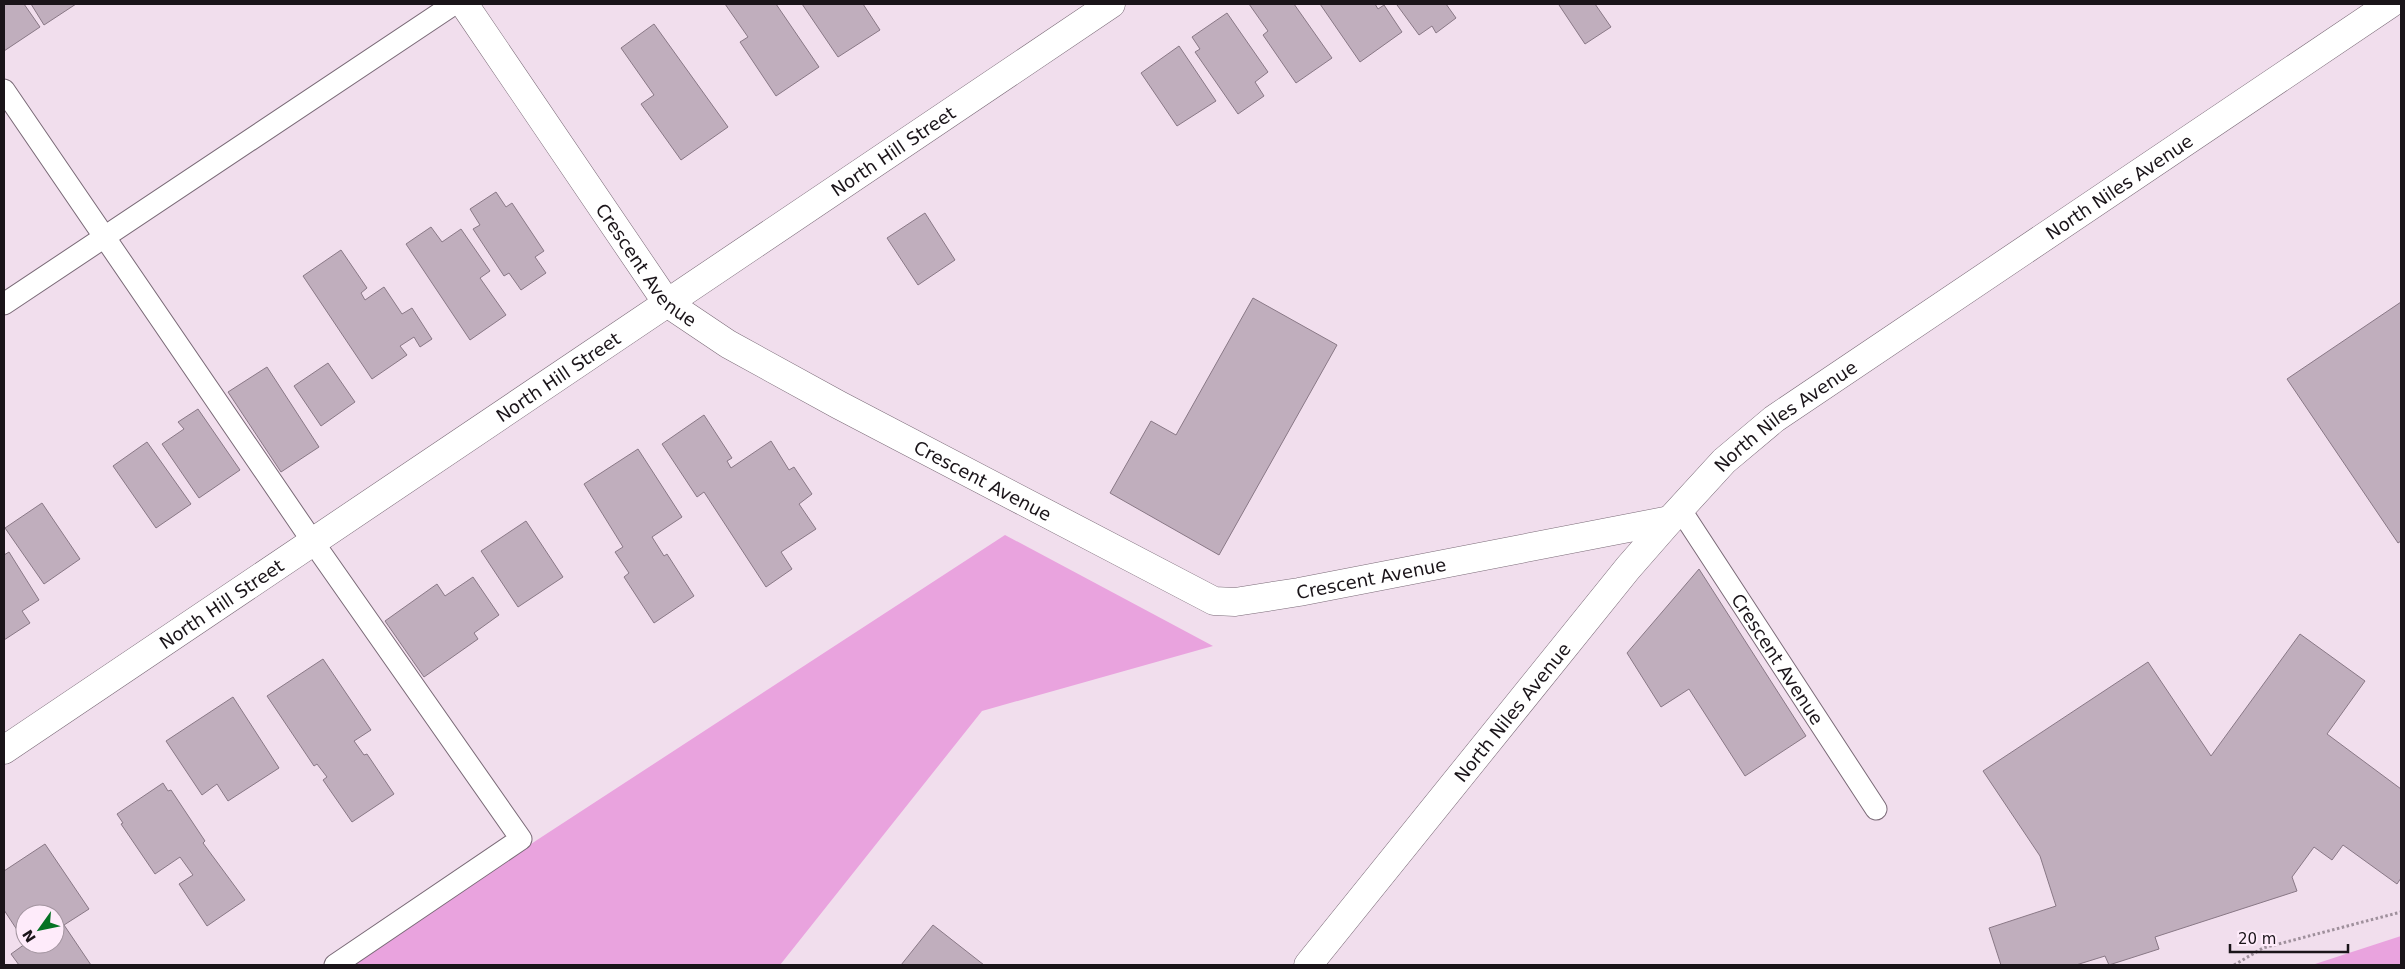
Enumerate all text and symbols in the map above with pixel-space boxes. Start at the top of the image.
street label: North Hill Street [827,102,959,200]
street label: North Niles Avenue [2042,130,2197,244]
street label: Crescent Avenue [592,199,701,331]
street label: North Hill Street [492,327,624,426]
street label: North Niles Avenue [1709,356,1861,475]
street label: Crescent Avenue [911,436,1055,525]
street label: Crescent Avenue [1294,553,1448,603]
street label: North Hill Street [155,554,287,653]
street label: Crescent Avenue [1727,589,1828,728]
street label: North Niles Avenue [1450,638,1574,786]
north arrow [15,904,65,954]
scale bar [2230,922,2348,954]
text: N [19,927,39,945]
text: 20 m [2238,930,2276,948]

